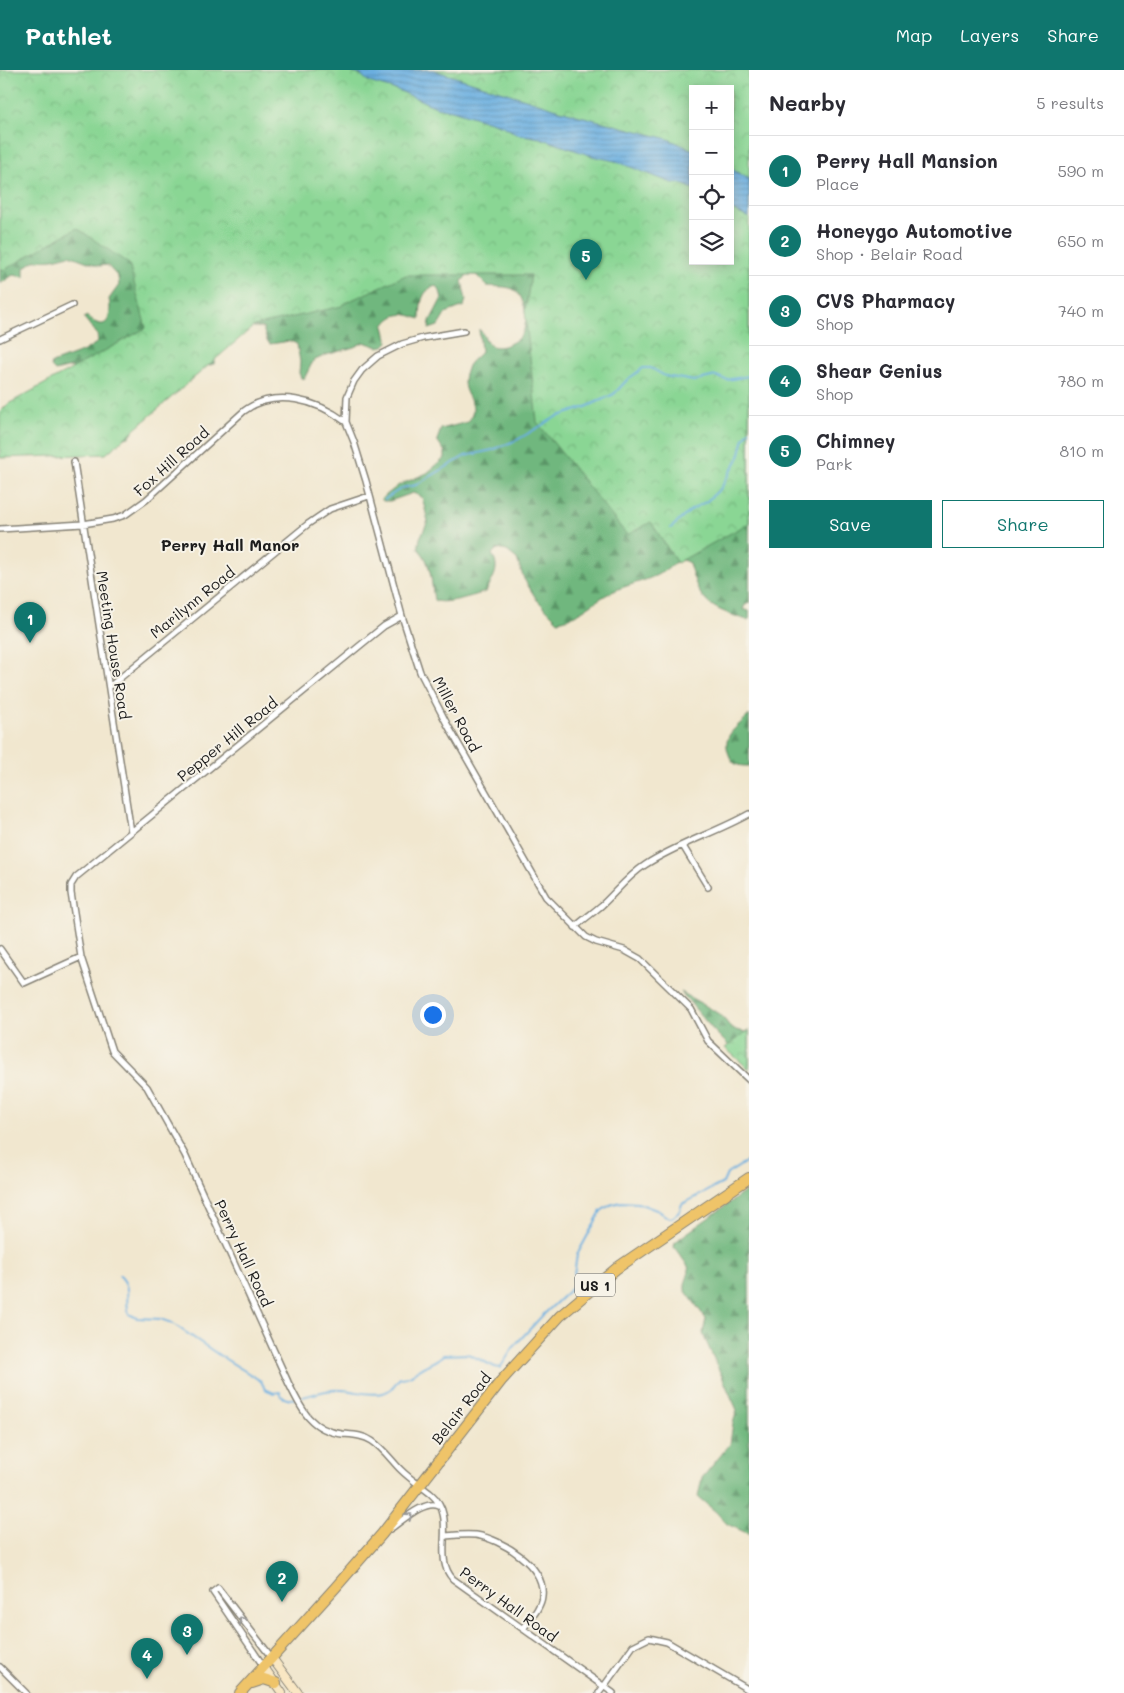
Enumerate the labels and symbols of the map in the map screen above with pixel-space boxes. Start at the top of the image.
pin: 5 [570,239,602,280]
street label: Fox Hill Road [129,422,213,500]
district label: Perry Hall Manor [161,534,299,555]
street label: Marilynn Road [145,562,239,642]
street label: Meeting House Road [92,569,136,721]
pin: 1 [14,602,46,643]
street label: Miller Road [429,673,485,755]
street label: Pepper Hill Road [173,692,281,786]
your location [420,1002,446,1028]
street label: Perry Hall Road [210,1196,278,1310]
road number: US 1 [575,1274,615,1296]
street label: Belair Road [427,1368,495,1448]
one-way arrow [404,1512,413,1522]
pin: 2 [266,1561,298,1602]
street label: Perry Hall Road [456,1562,562,1646]
pin: 3 [171,1614,203,1655]
one-way arrow [240,1617,248,1626]
pin: 4 [131,1638,163,1679]

